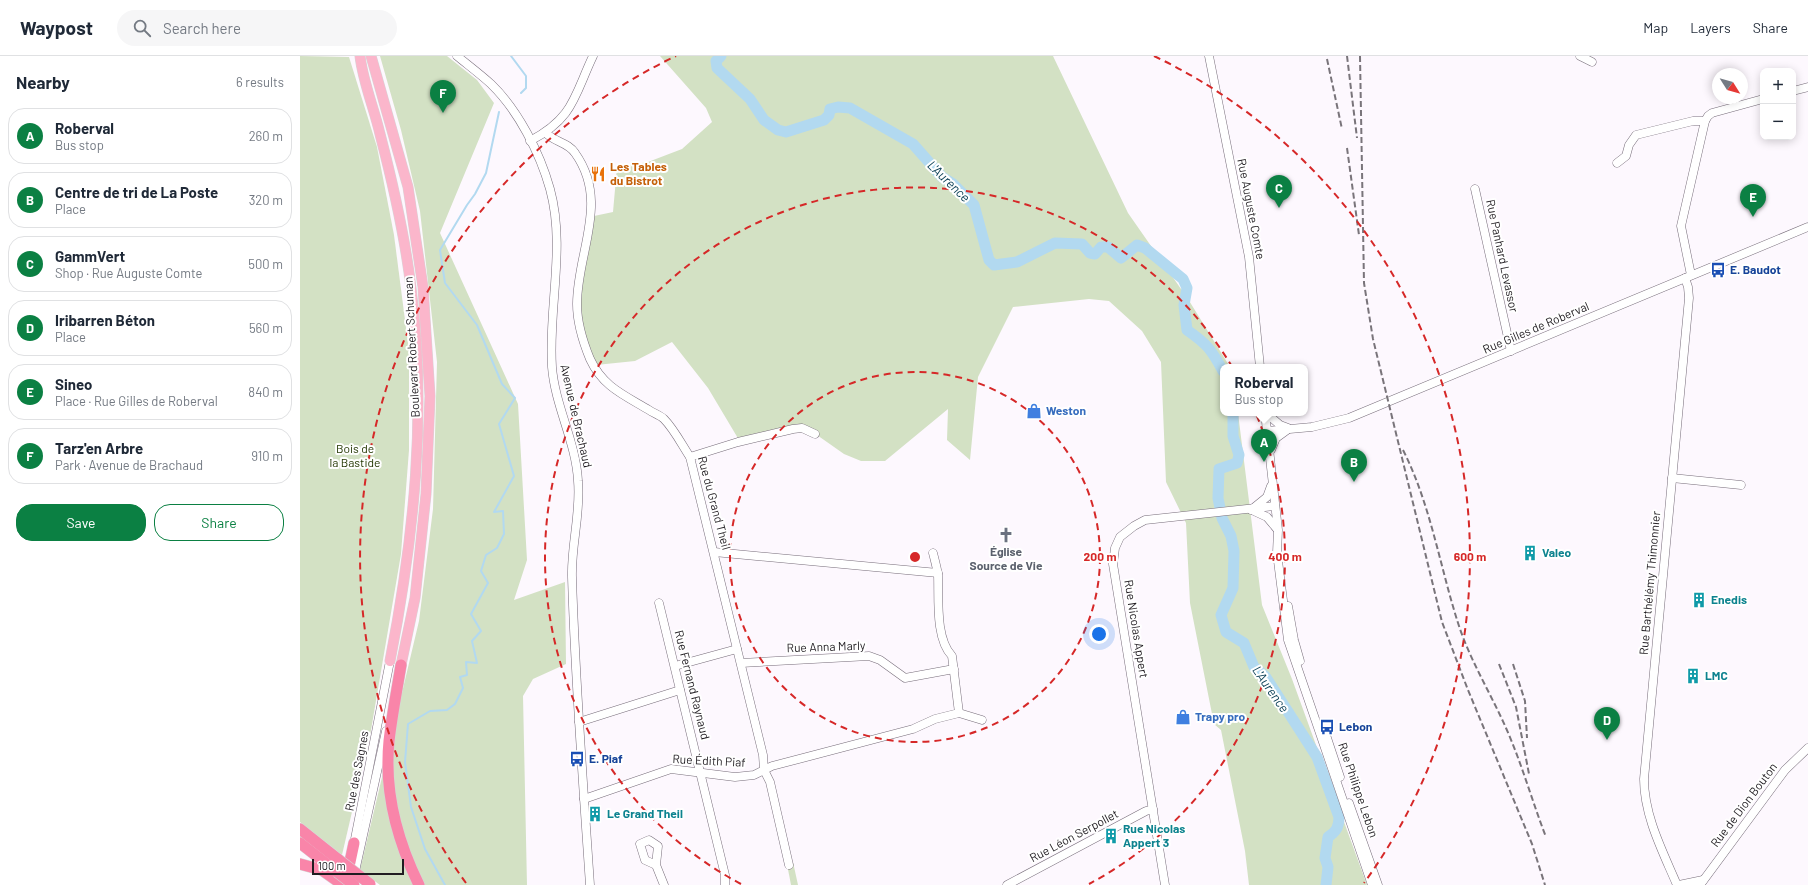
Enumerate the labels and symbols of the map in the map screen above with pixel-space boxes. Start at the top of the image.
north arrow [1712,68,1748,104]
pin: F [430,80,456,113]
water label: L'Aurence [924,157,974,205]
street label: Rue Auguste Comte [1235,157,1269,260]
place label: Les Tables du Bistrot [610,159,667,187]
restaurant icon: Les Tables du Bistrot [589,165,607,183]
pin: C [1266,175,1292,208]
pin: E [1740,184,1766,217]
street label: Rue Panhard Levassor [1484,198,1522,314]
bus stop icon: E. Baudot [1709,261,1727,279]
place label: E. Baudot [1730,262,1781,276]
street label: Boulevard Robert Schuman [400,276,422,418]
street label: Rue Gilles de Roberval [1480,298,1591,356]
street label: Avenue de Brachaud [558,363,596,469]
shop icon: Weston [1025,402,1043,420]
place label: Weston [1046,403,1086,417]
pin: A [1251,429,1277,462]
park label: Bois de la Bastide [329,441,381,469]
pin: B [1341,449,1367,482]
street label: Rue du Grand Theil [696,454,734,551]
street label: Rue Barthélémy Thimonnier [1636,510,1662,655]
church icon: Église Source de Vie [997,526,1015,544]
place label: Église Source de Vie [970,544,1043,572]
building icon: Valeo [1521,544,1539,562]
place label: Valeo [1542,545,1572,559]
text: 200 m [1084,549,1116,563]
text: 400 m [1268,549,1302,563]
text: 600 m [1454,549,1486,563]
centre of rings [908,550,922,564]
street label: Rue Nicolas Appert [1122,579,1152,679]
building icon: Enedis [1690,591,1708,609]
place label: Enedis [1711,592,1747,606]
your location [1089,624,1109,644]
street label: Rue Fernand Raynaud [673,629,713,741]
street label: Rue Anna Marly [786,638,866,654]
water label: L'Aurence [1249,663,1293,716]
building icon: LMC [1684,667,1702,685]
place label: LMC [1705,668,1728,682]
pin: D [1594,707,1620,740]
shop icon: Trapy pro [1174,708,1192,726]
place label: Trapy pro [1195,709,1245,723]
bus stop icon: Lebon [1318,718,1336,736]
place label: Lebon [1339,719,1372,733]
street label: Rue des Sagnes [341,729,371,812]
street label: Rue Philippe Lebon [1336,740,1382,839]
bus stop icon: E. Piaf [568,750,586,768]
place label: E. Piaf [589,751,623,765]
street label: Rue Édith Piaf [672,751,746,769]
street label: Rue de Dion Bouton [1707,760,1779,849]
building icon: Le Grand Theil [586,805,604,823]
place label: Le Grand Theil [607,806,683,820]
street label: Rue Léon Serpollet [1027,806,1120,864]
place label: Rue Nicolas Appert 3 [1123,821,1185,849]
building icon: Rue Nicolas Appert 3 [1102,827,1120,845]
scale bar [312,857,404,876]

